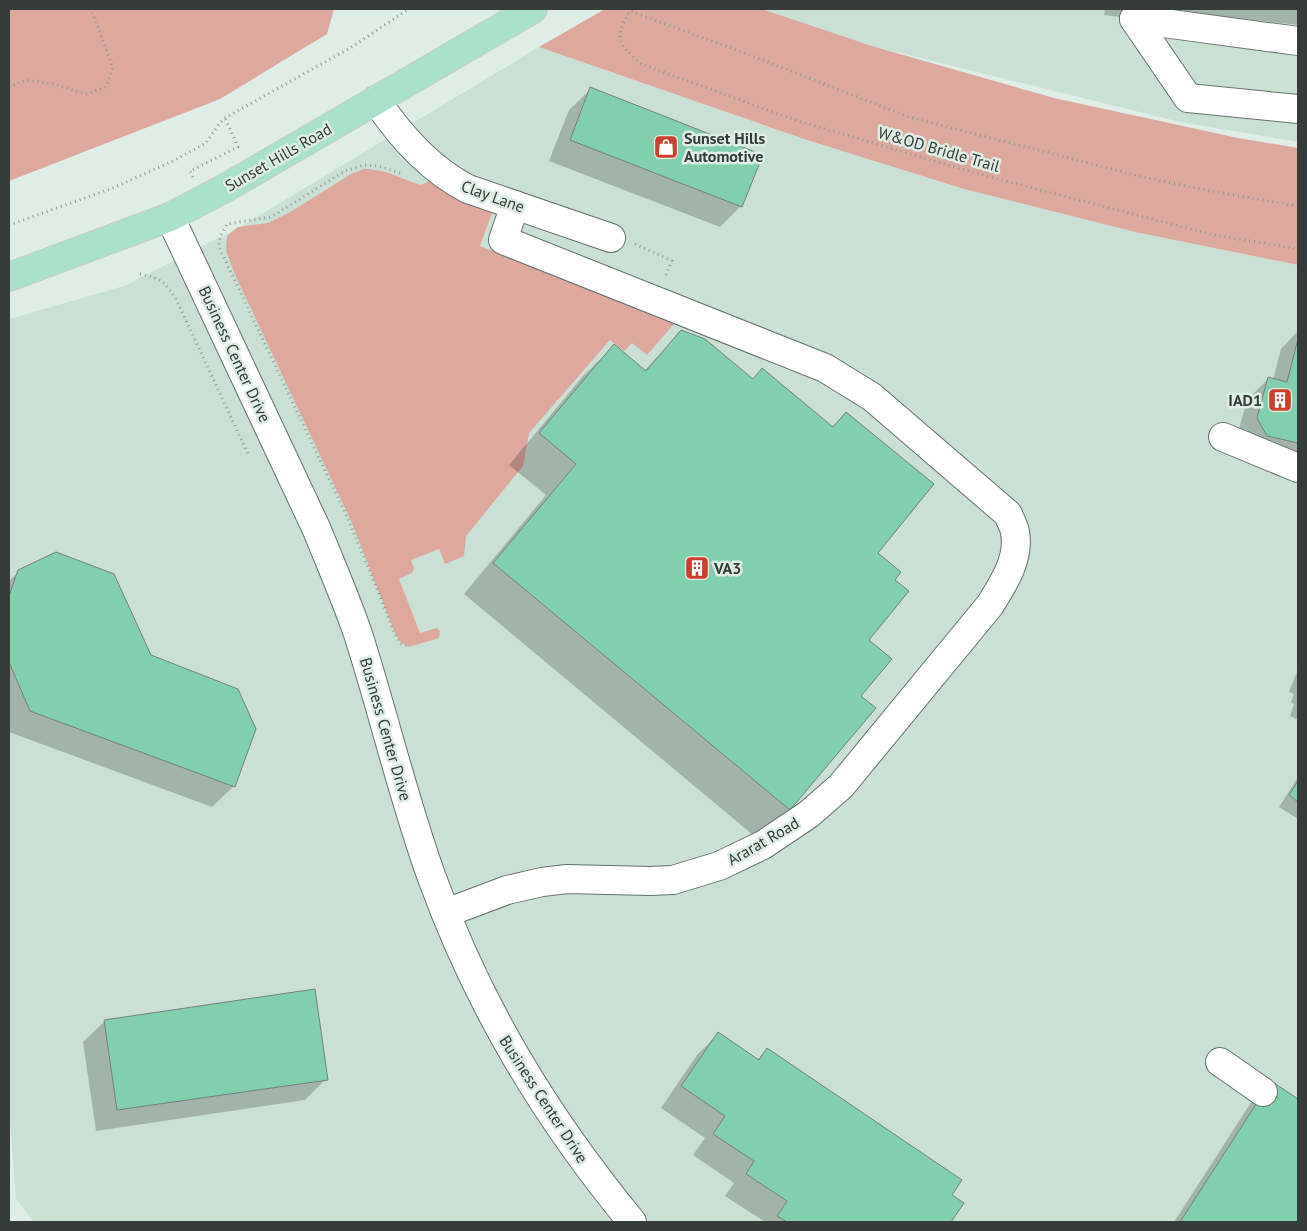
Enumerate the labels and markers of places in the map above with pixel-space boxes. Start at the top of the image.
place label: Sunset Hills Automotive [684,128,765,166]
shop icon: Sunset Hills Automotive [653,134,679,160]
building icon: IAD1 [1267,387,1293,413]
place label: IAD1 [1228,390,1262,410]
building icon: VA3 [684,555,710,581]
place label: VA3 [713,558,741,578]

